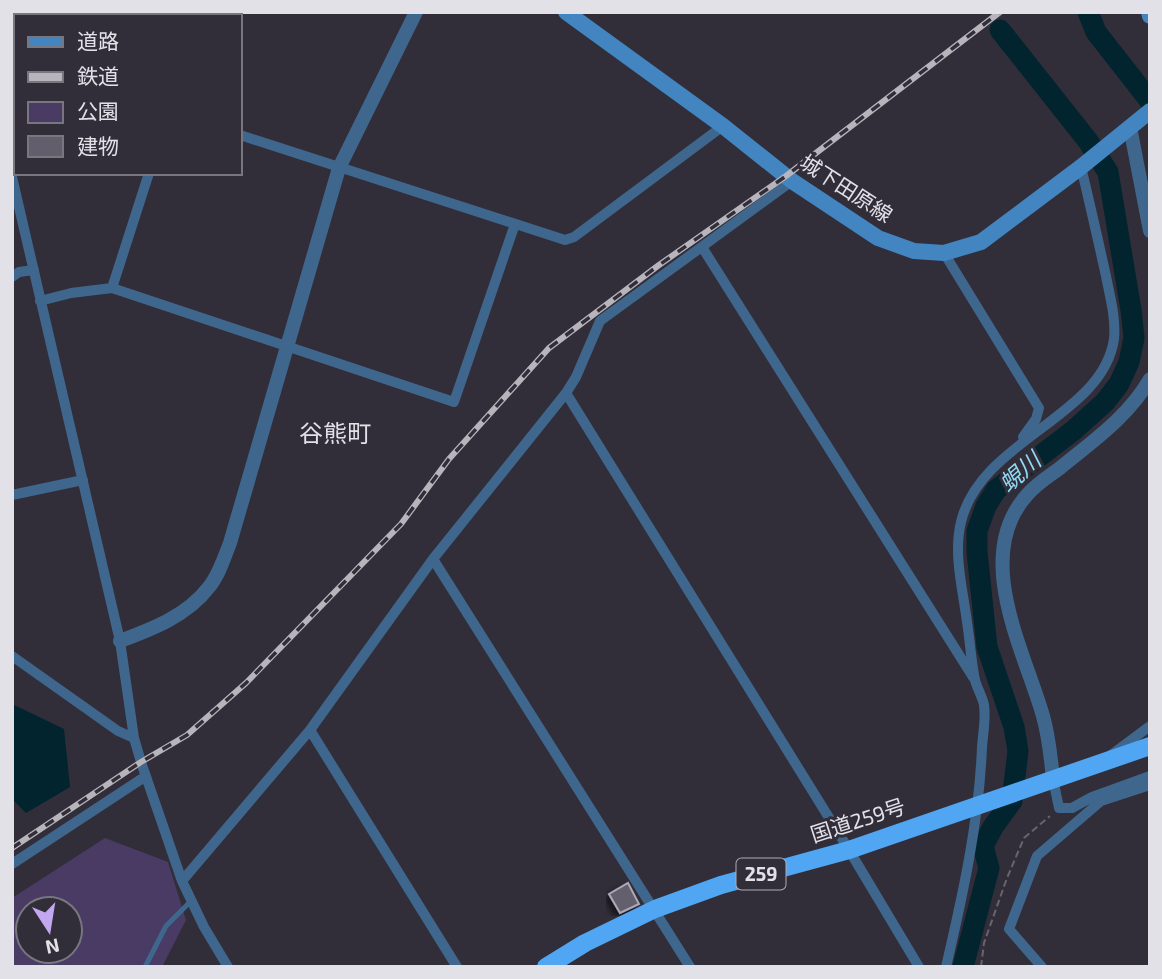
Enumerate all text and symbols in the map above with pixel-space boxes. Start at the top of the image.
legend [14,14,242,175]
text: 道路 [77,28,119,53]
text: 鉄道 [77,63,119,88]
text: 公園 [77,98,119,123]
text: 建物 [77,133,119,158]
street label: 城下田原線 [796,149,898,227]
district label: 谷熊町 [299,418,371,447]
water label: 蜆川 [993,444,1048,497]
street label: 国道259号 [807,793,908,847]
road number: 259 [736,859,786,890]
north arrow [14,895,84,965]
text: N [44,934,62,960]

